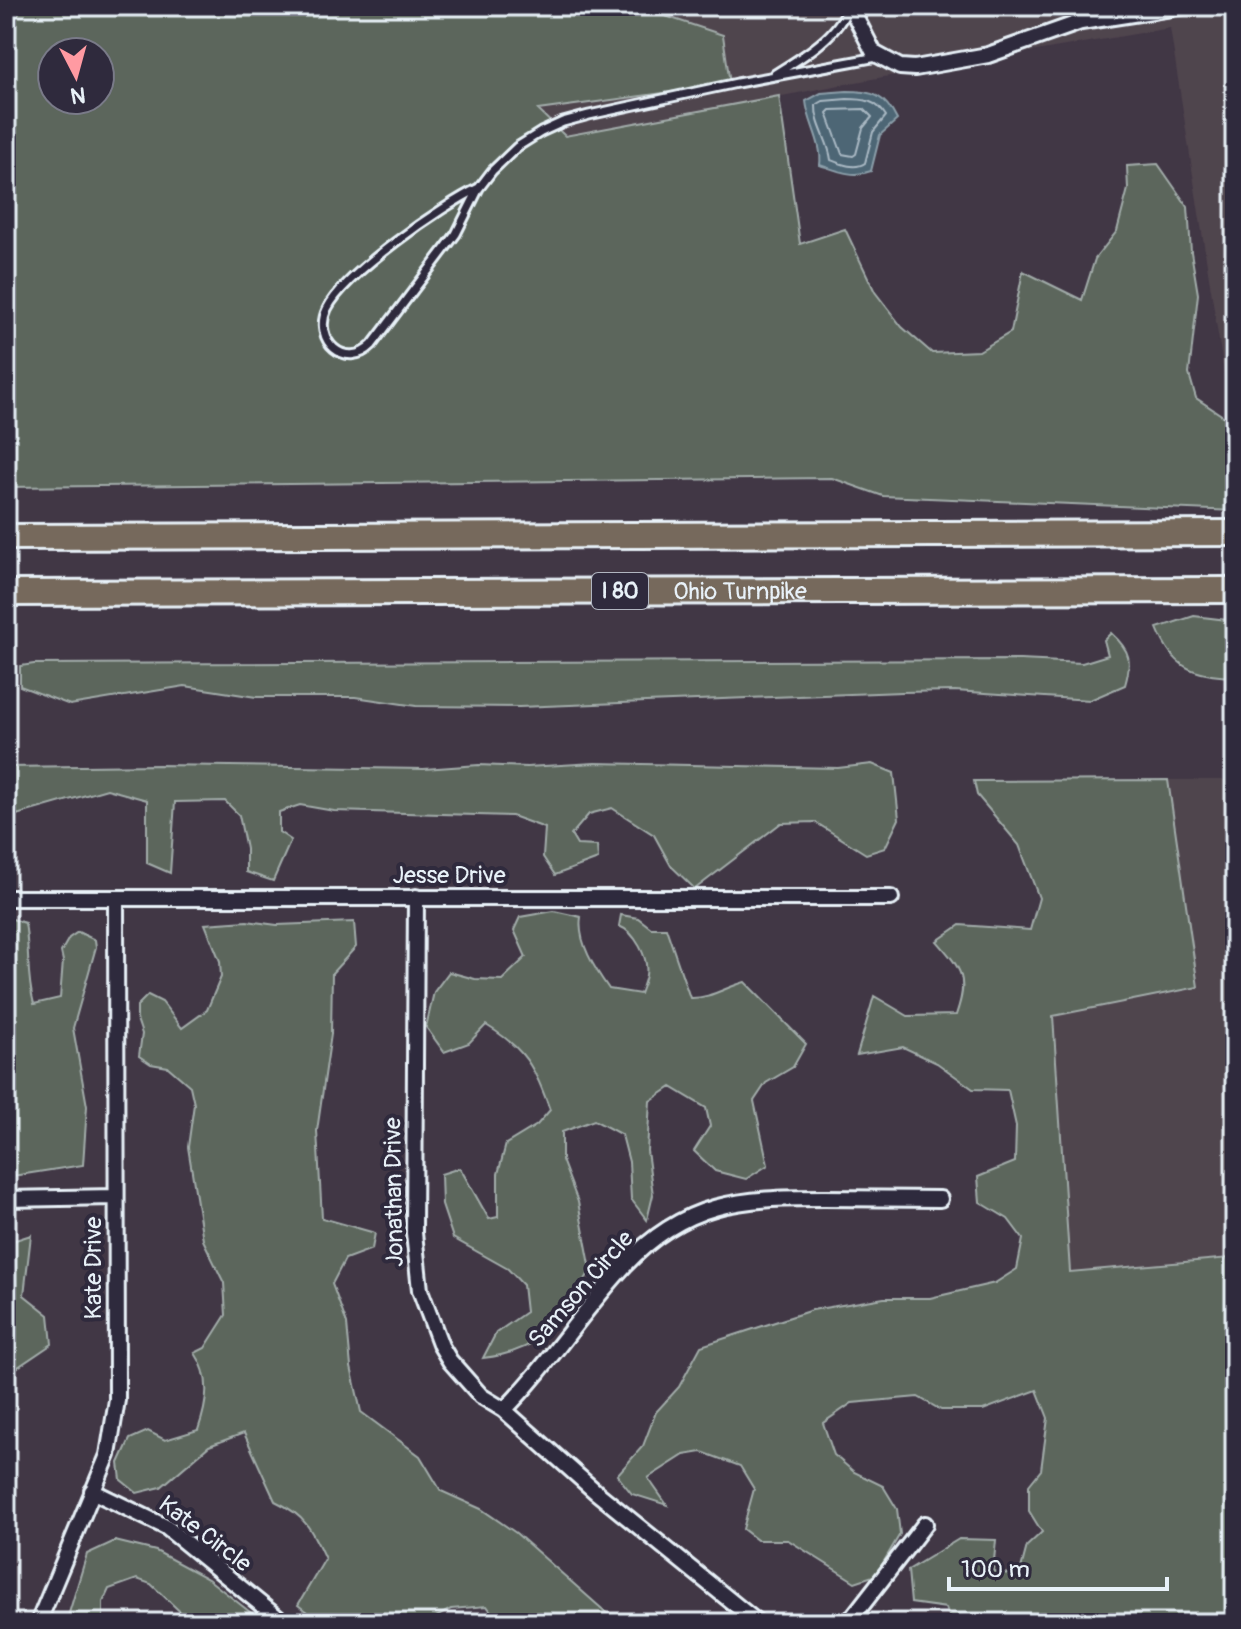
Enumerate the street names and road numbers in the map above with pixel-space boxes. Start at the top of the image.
road number: I 80 [592,573,648,609]
street label: Ohio Turnpike [673,577,807,606]
street label: Jesse Drive [392,861,506,890]
street label: Jonathan Drive [378,1117,410,1267]
street label: Kate Drive [79,1216,108,1319]
street label: Samson Circle [522,1224,640,1353]
street label: Kate Circle [153,1490,257,1578]

